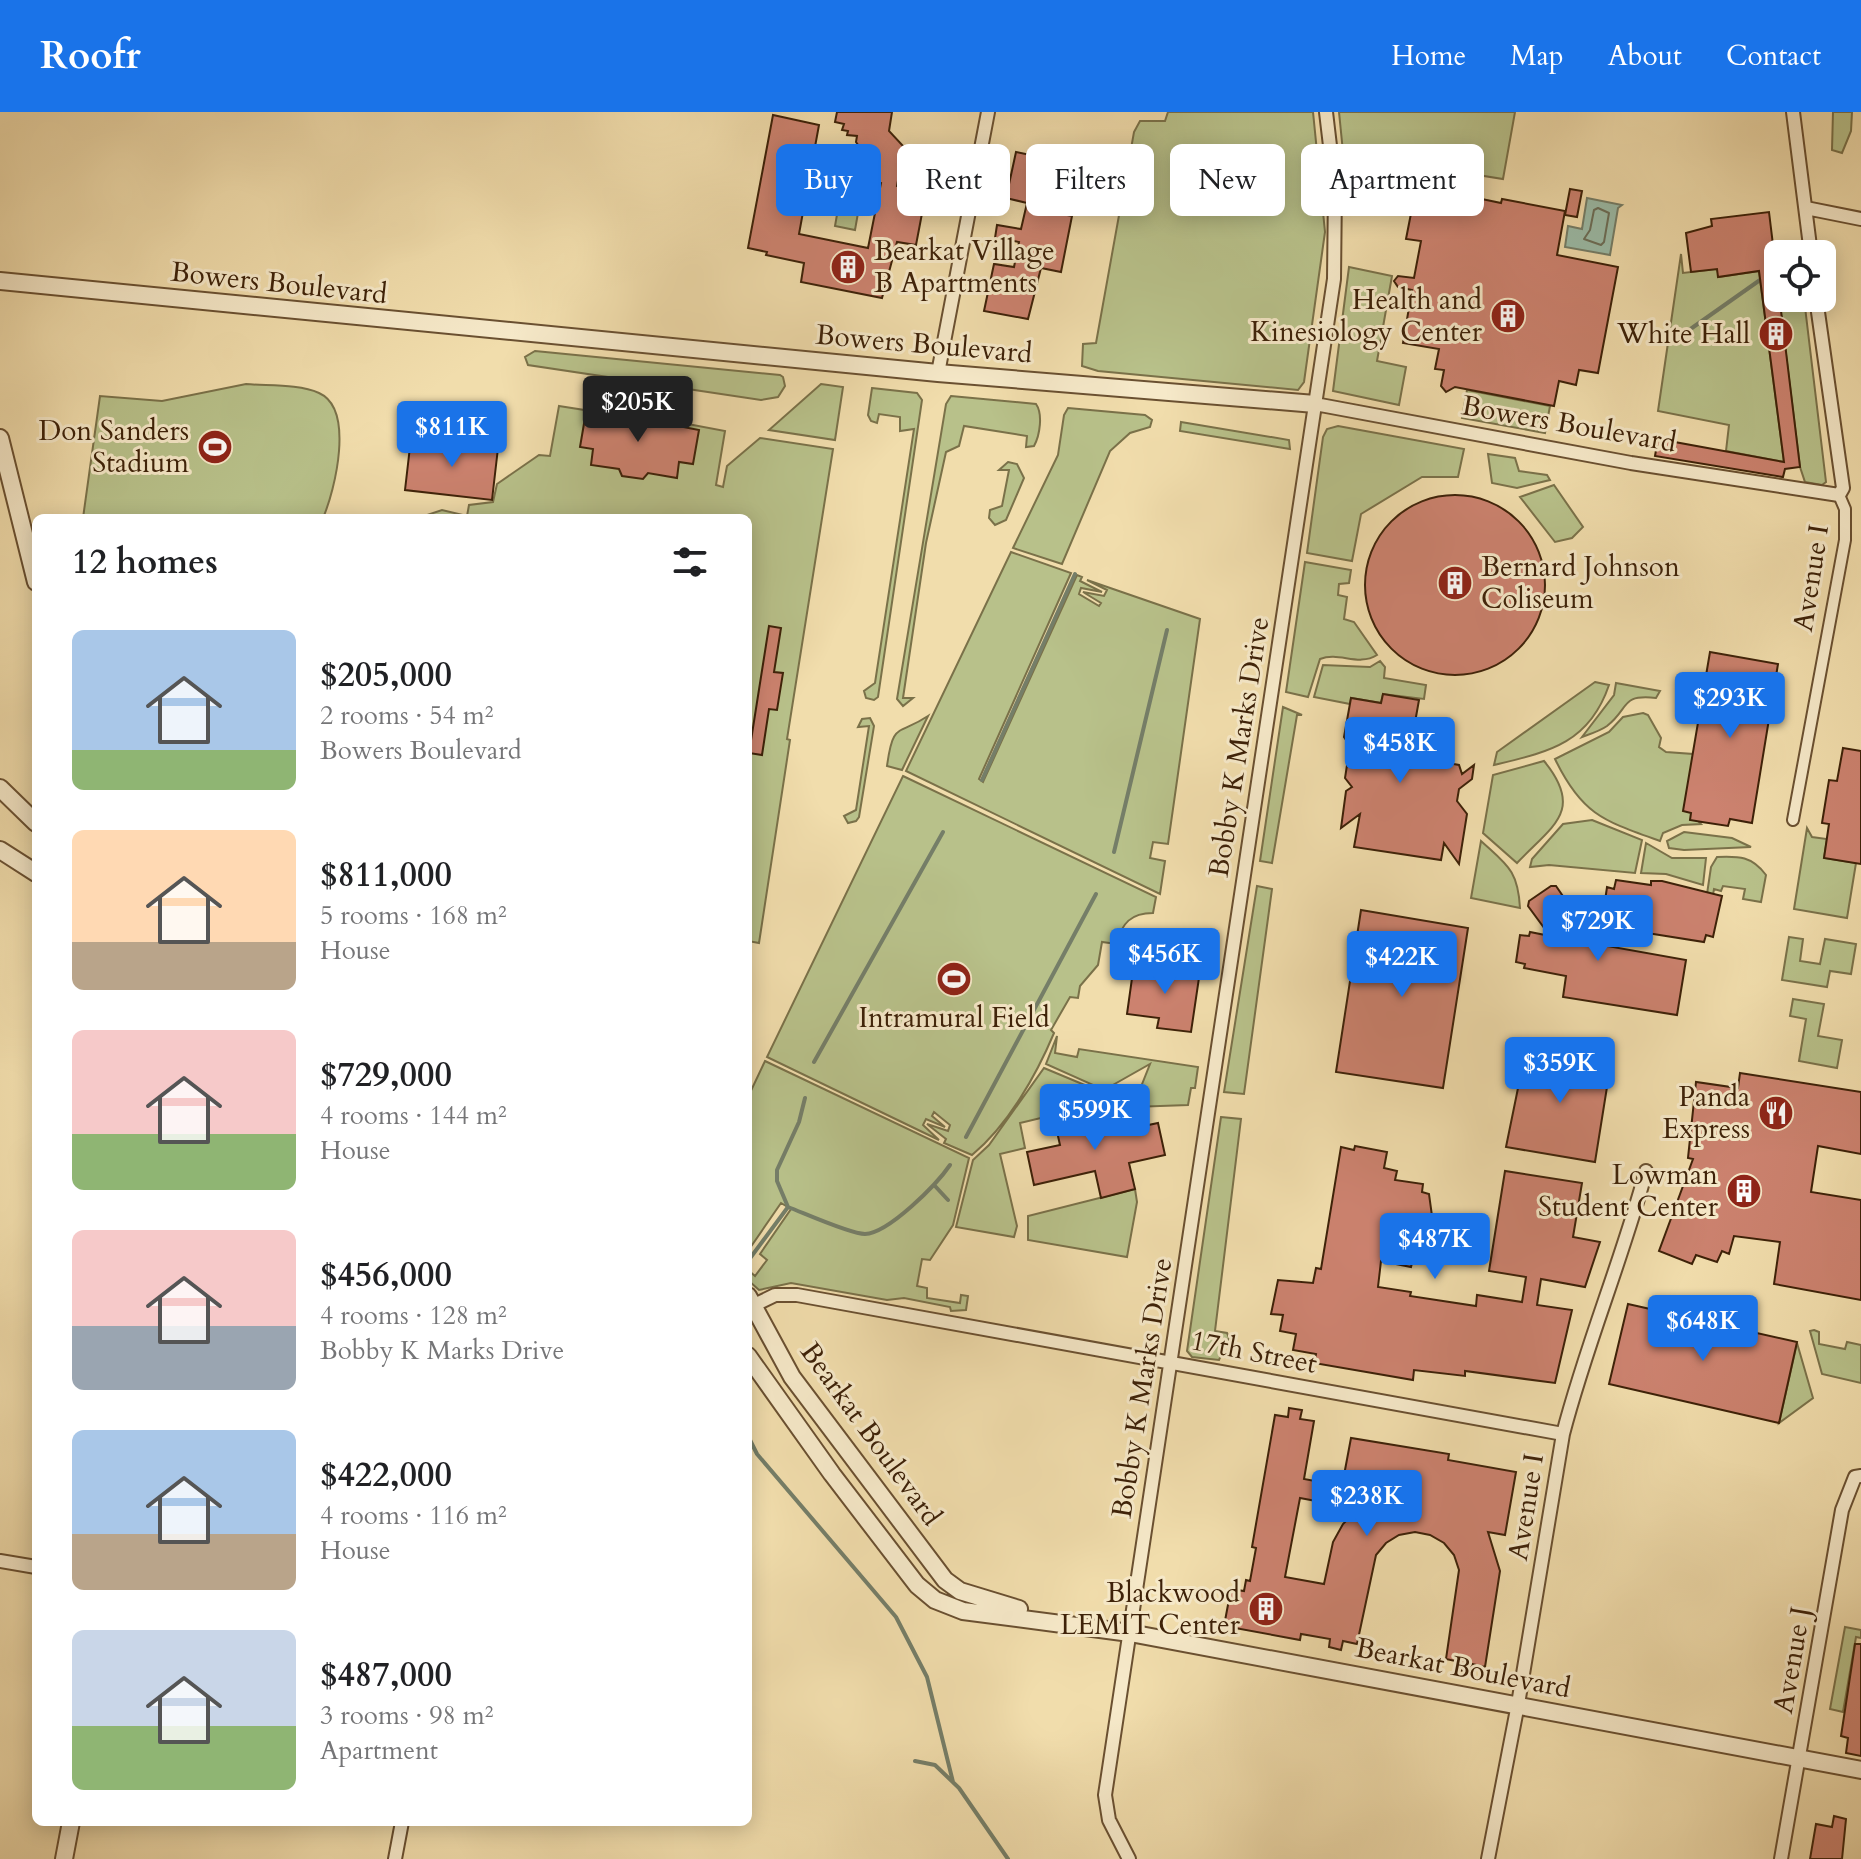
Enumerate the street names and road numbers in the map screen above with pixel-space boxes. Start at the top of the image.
street label: Bowers Boulevard [169,253,389,313]
street label: Bowers Boulevard [814,316,1034,372]
street label: Bowers Boulevard [1459,386,1679,462]
street label: Avenue I [1784,522,1838,634]
street label: Bobby K Marks Drive [1200,614,1278,880]
street label: Bobby K Marks Drive [1103,1255,1181,1521]
street label: 17th Street [1188,1321,1320,1383]
street label: Bearkat Boulevard [791,1335,951,1534]
street label: Avenue I [1499,1451,1553,1563]
street label: Avenue J [1764,1604,1820,1716]
street label: Bearkat Boulevard [1352,1629,1574,1707]

